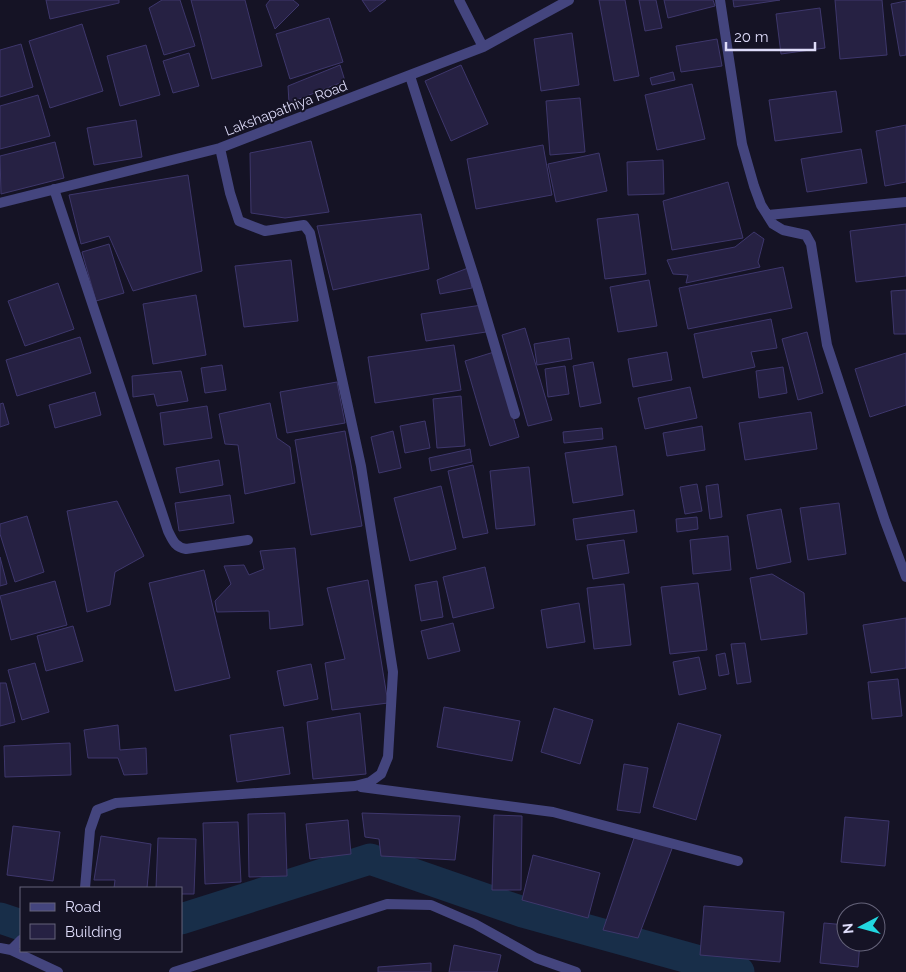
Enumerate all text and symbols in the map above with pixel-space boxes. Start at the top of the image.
scale bar [726,20,815,52]
text: 20 m [734,28,769,46]
street label: Lakshapathiya Road [222,77,350,139]
legend [20,887,182,952]
text: Road [65,898,101,916]
north arrow [836,902,886,952]
text: N [840,922,857,935]
text: Building [65,923,122,941]

